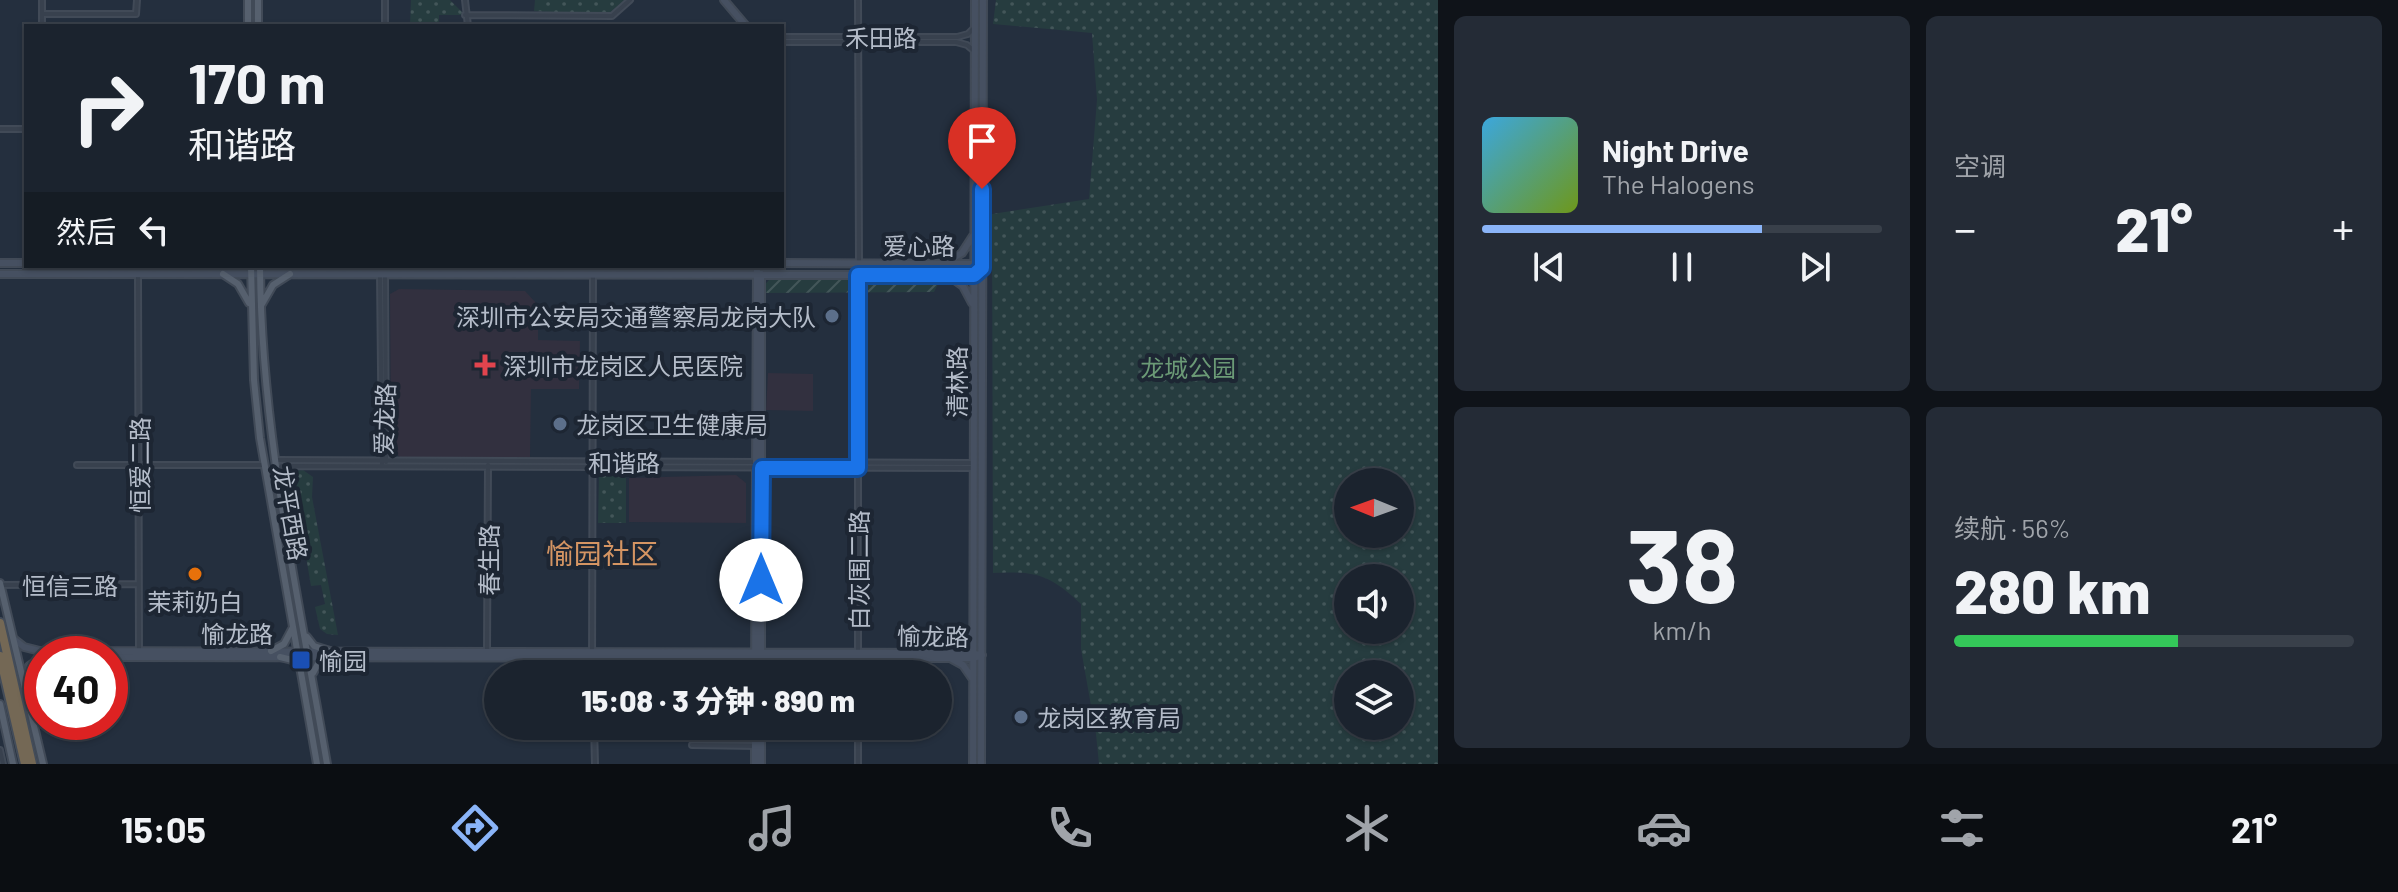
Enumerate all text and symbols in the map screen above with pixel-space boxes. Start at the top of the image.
street label: 禾田路 [845,23,917,52]
text: 170 m [188,48,325,115]
icon: right [56,56,160,160]
pin [948,107,1016,189]
icon: arrive [960,119,1004,163]
text: 和谐路 [188,122,296,165]
text: Night Drive [1602,132,1749,168]
text: 空调 [1954,150,2006,181]
text: The Halogens [1602,168,1754,199]
text: 21° [2115,192,2193,264]
text: − [1954,201,1976,254]
text: + [2332,201,2354,254]
icon: left [132,208,176,252]
text: 然后 [56,213,116,249]
street label: 爱心路 [883,231,955,260]
icon: previous [1527,245,1571,289]
icon: pause [1660,245,1704,289]
icon: next [1793,245,1837,289]
place label: 深圳市公安局交通警察局龙岗大队 [456,302,816,331]
marker: 深圳市公安局交通警察局龙岗大队 [823,307,841,325]
street label: 清林路 [942,346,971,418]
place label: 深圳市龙岗区人民医院 [503,351,743,380]
park label: 龙城公园 [1140,353,1236,382]
marker: 深圳市龙岗区人民医院 [474,354,496,376]
street label: 爱龙路 [368,383,400,455]
place label: 龙岗区卫生健康局 [576,410,768,439]
marker: 龙岗区卫生健康局 [551,415,569,433]
street label: 恒爱二路 [125,417,154,513]
street label: 和谐路 [588,448,660,477]
street label: 龙平西路 [268,463,314,563]
north arrow [1334,468,1414,548]
map controls [1334,468,1414,740]
text: 38 [1626,499,1738,624]
street label: 白灰围二路 [844,510,873,630]
text: 续航 · 56% [1954,512,2071,543]
street label: 春生路 [474,524,503,596]
district label: 愉园社区 [546,536,658,570]
position arrow [719,538,803,622]
text: 280 km [1954,554,2150,626]
button: sound [1334,564,1414,644]
marker: 茉莉奶白 [186,565,204,583]
street label: 恒信三路 [22,571,118,600]
place label: 茉莉奶白 [147,587,243,616]
text: km/h [1653,614,1711,645]
street label: 愉龙路 [201,619,273,648]
street label: 愉龙路 [897,621,969,651]
speed limit sign: 40 [24,636,128,740]
place label: 愉园 [319,646,367,675]
marker: 愉园 [290,649,312,671]
button: layers [1334,660,1414,740]
text: 15:08 · 3 分钟 · 890 m [581,682,855,718]
place label: 龙岗区教育局 [1037,703,1181,732]
marker: 龙岗区教育局 [1012,708,1030,726]
icon: directions [447,800,503,856]
icon: music [744,800,800,856]
icon: phone [1042,800,1098,856]
icon: climate [1339,800,1395,856]
icon: car [1636,800,1692,856]
icon: filters [1934,800,1990,856]
text: 15:05 [121,807,206,850]
text: 21° [2231,807,2277,850]

